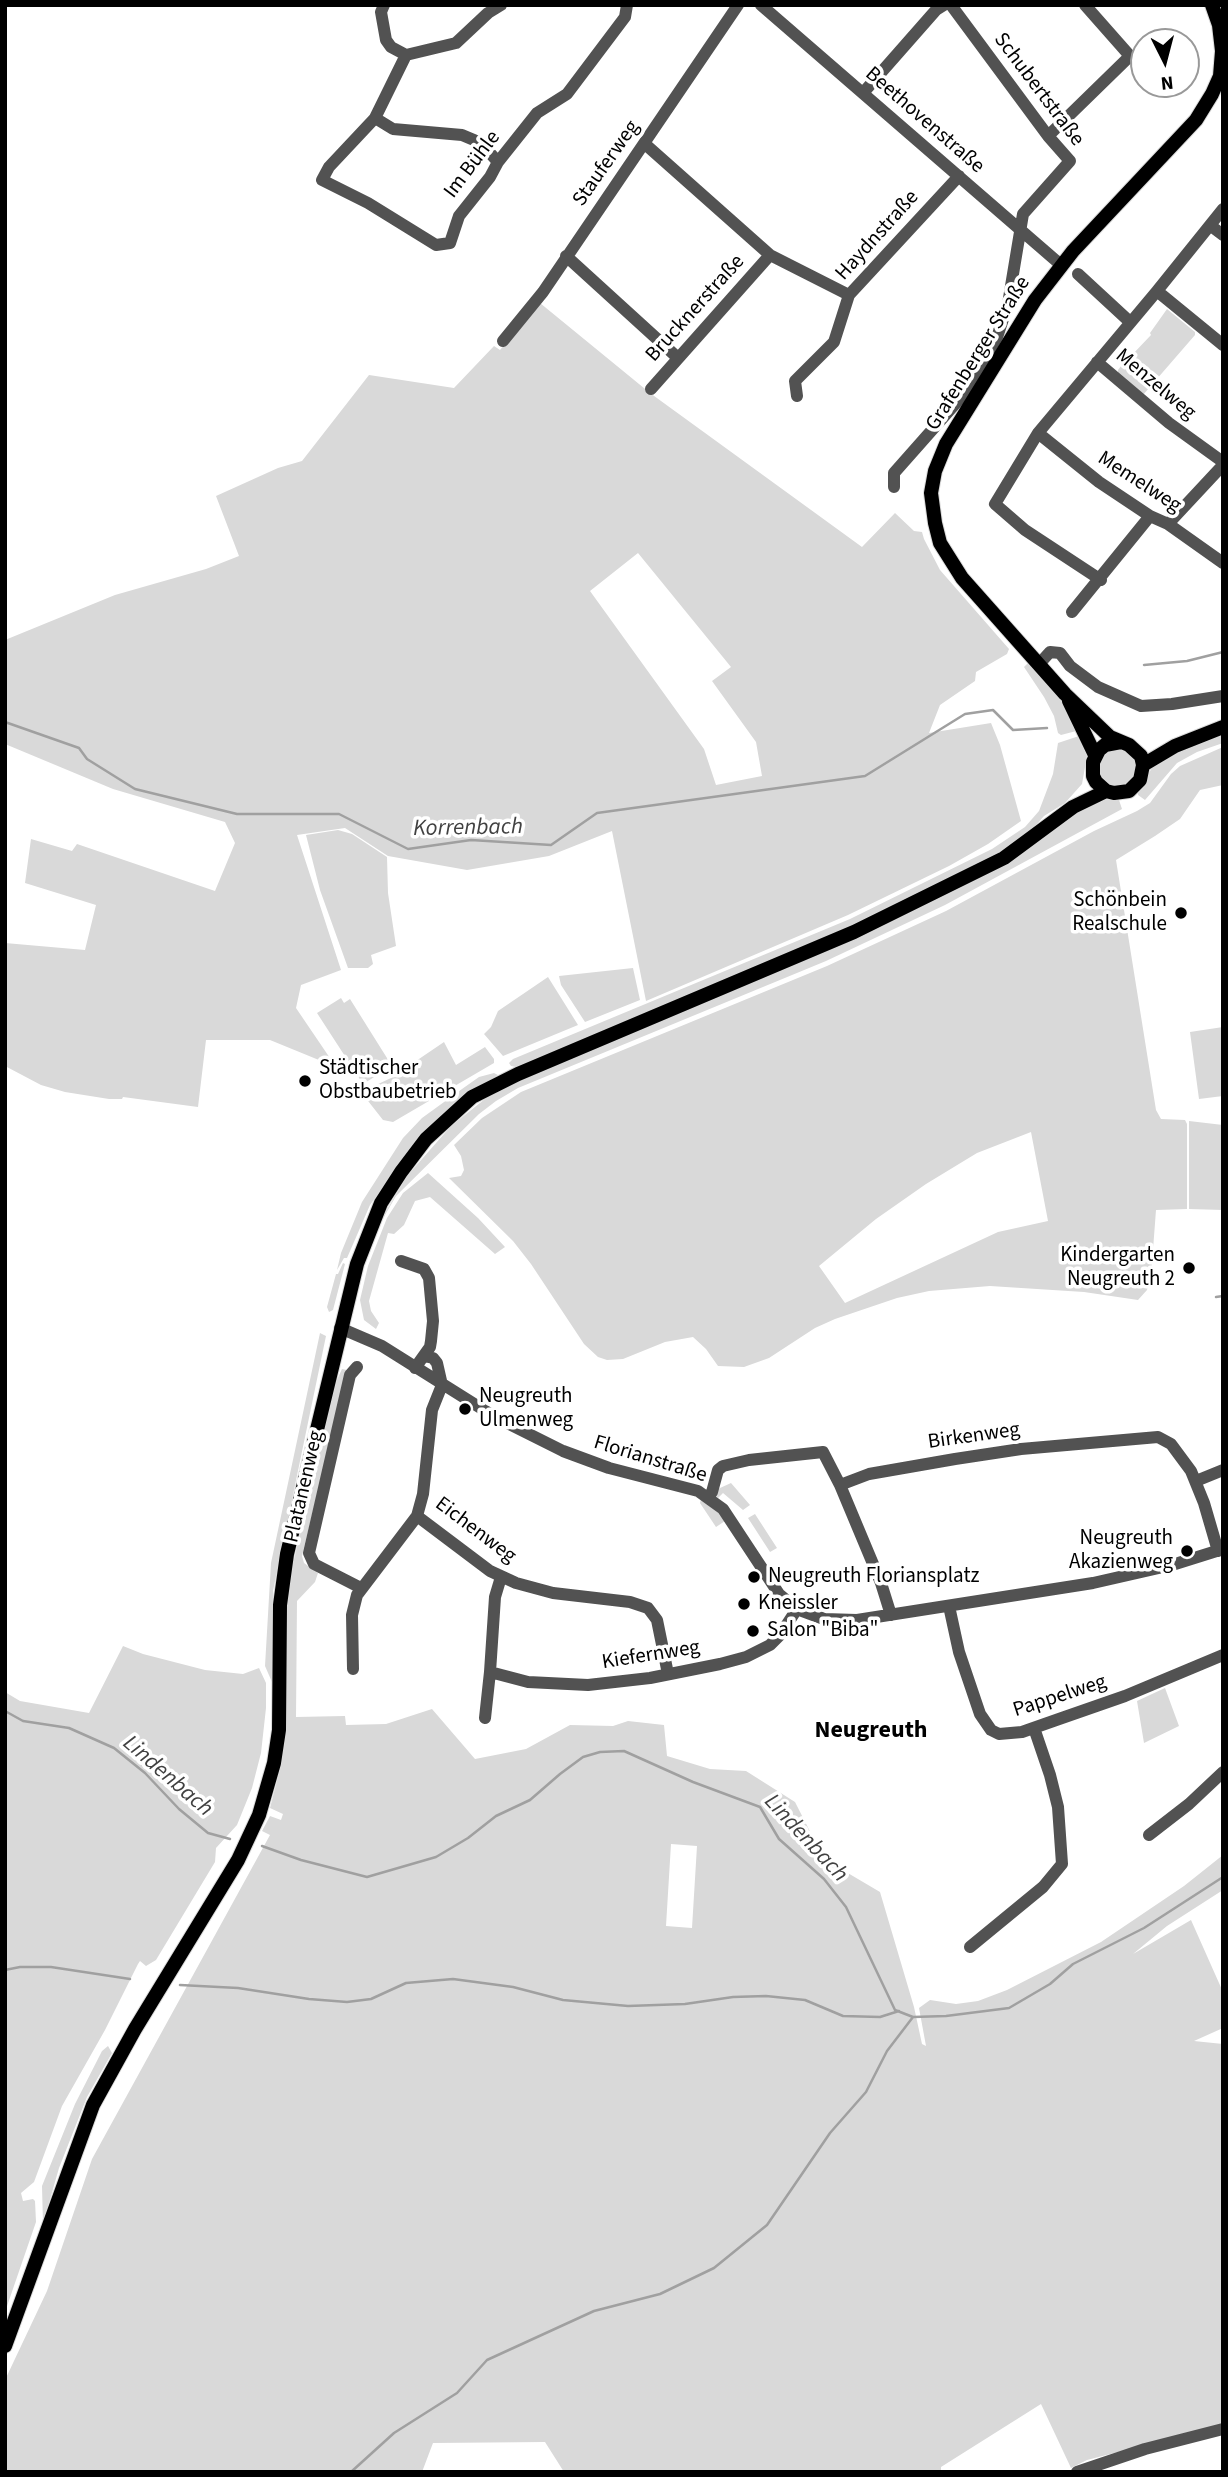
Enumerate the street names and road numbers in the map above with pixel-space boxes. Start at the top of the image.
street label: Schubertstraße [987,28,1089,152]
street label: Beethovenstraße [859,62,989,180]
street label: Stauferweg [568,116,646,212]
street label: Im Bühle [439,126,507,204]
street label: Haydnstraße [831,186,925,286]
street label: Brucknerstraße [641,250,751,368]
street label: Grafenberger Straße [921,272,1037,436]
street label: Menzelweg [1110,344,1200,426]
street label: Memelweg [1092,447,1186,519]
street label: Birkenweg [926,1418,1022,1456]
street label: Platanenweg [280,1429,330,1545]
street label: Florianstraße [590,1431,710,1489]
street label: Eichenweg [430,1492,520,1570]
street label: Kiefernweg [600,1636,702,1676]
street label: Pappelweg [1010,1670,1110,1724]

